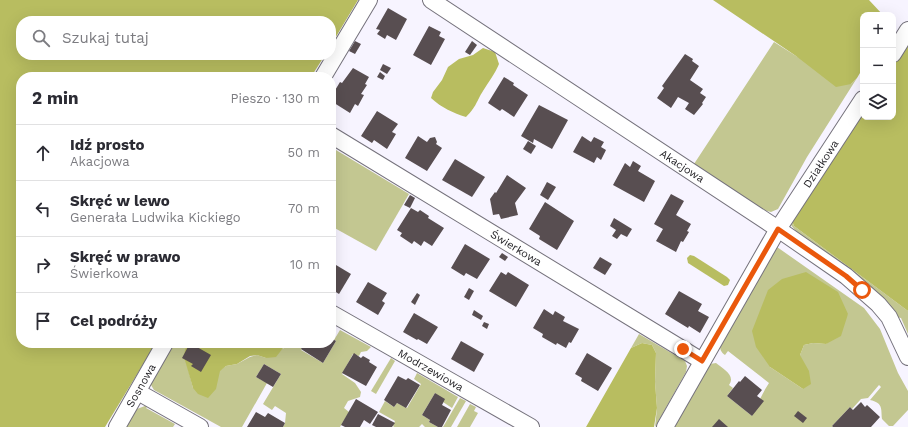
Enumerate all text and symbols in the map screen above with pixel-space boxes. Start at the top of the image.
map controls [860,12,896,120]
button: + [860,12,896,48]
search box [16,16,336,60]
icon: search [30,27,52,49]
text: Szukaj tutaj [62,29,149,47]
button: − [860,48,896,84]
button: layers [860,84,896,120]
text: 2 min [32,88,78,108]
text: Pieszo · 130 m [231,91,320,106]
text: Idź prosto [70,136,144,154]
street label: Działkowa [800,137,841,190]
icon: ahead [32,142,54,164]
text: 50 m [288,145,320,160]
street label: Akacjowa [658,146,707,185]
text: Akacjowa [70,154,130,169]
text: Skręć w lewo [70,192,170,210]
icon: left [32,198,54,220]
text: 70 m [288,201,320,216]
text: Generała Ludwika Kickiego [70,210,240,225]
street label: Świerkowa [488,226,544,268]
text: Skręć w prawo [70,248,180,266]
icon: right [32,254,54,276]
text: 10 m [290,257,320,272]
text: Świerkowa [70,266,138,281]
route start [853,281,871,299]
icon: arrive [32,310,54,332]
text: Cel podróży [70,312,157,330]
route end [674,340,692,358]
street label: Modrzewiowa [396,346,466,394]
street label: Sosnowa [123,361,158,409]

